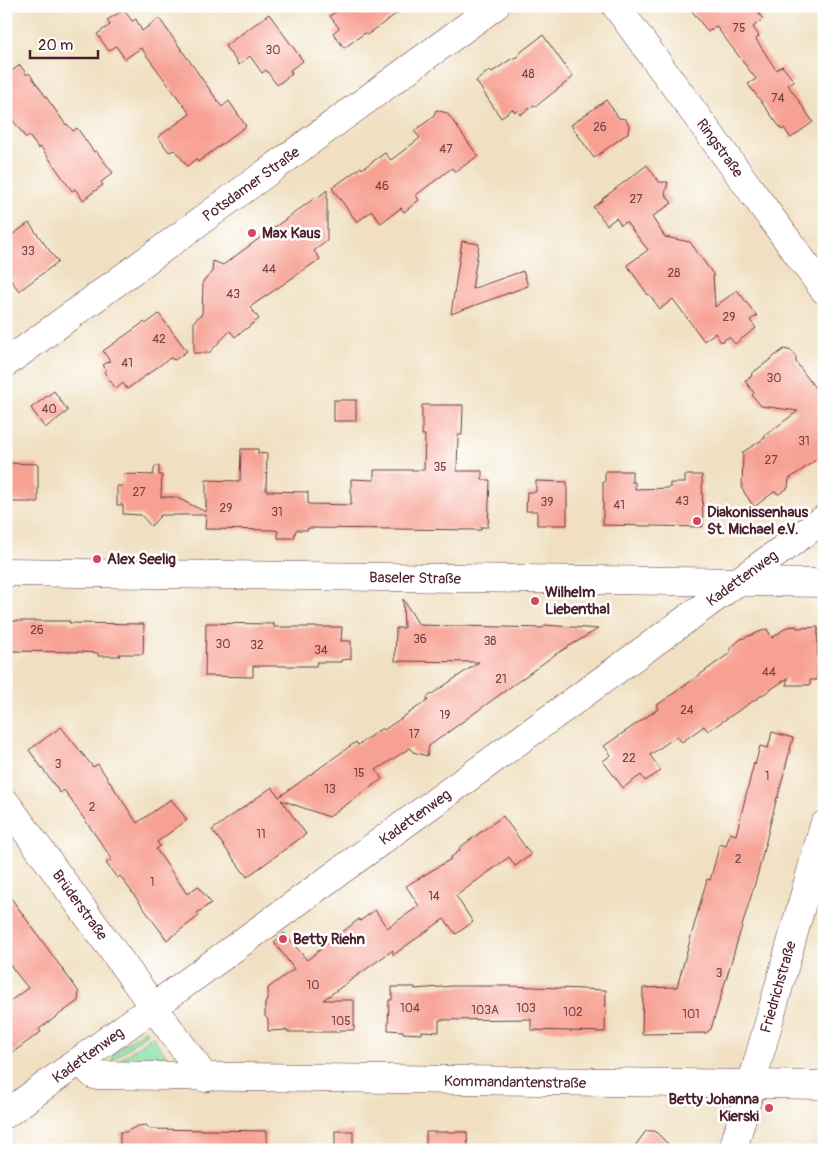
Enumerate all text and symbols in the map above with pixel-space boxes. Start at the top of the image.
house number: 75 [733,21,745,36]
scale bar [30,28,98,60]
text: 20 m [38,36,73,55]
house number: 30 [266,43,280,58]
house number: 48 [521,67,535,82]
house number: 74 [771,91,785,106]
street label: Ringstraße [692,115,748,182]
house number: 26 [593,120,607,135]
street label: Potsdamer Straße [199,142,304,226]
house number: 47 [439,142,453,157]
house number: 46 [375,179,389,194]
house number: 27 [629,192,643,207]
place label: Max Kaus [262,224,321,243]
marker: Max Kaus [246,227,258,239]
house number: 33 [21,244,35,259]
house number: 44 [262,262,276,277]
house number: 28 [668,266,680,281]
house number: 43 [226,287,240,302]
house number: 29 [723,310,735,325]
house number: 42 [152,332,166,347]
house number: 41 [121,356,133,371]
house number: 30 [767,371,781,386]
house number: 40 [41,402,57,417]
house number: 31 [798,434,810,449]
house number: 27 [764,453,778,468]
house number: 35 [433,460,447,475]
house number: 27 [132,485,146,500]
house number: 43 [675,494,689,509]
house number: 39 [541,495,553,510]
house number: 41 [613,498,625,513]
house number: 29 [220,501,232,516]
place label: Diakonissenhaus St. Michael e.V. [707,503,809,539]
house number: 31 [271,505,283,520]
marker: Diakonissenhaus St. Michael e.V. [691,515,703,527]
street label: Kadettenweg [703,546,782,611]
place label: Alex Seelig [107,550,176,569]
marker: Alex Seelig [91,553,103,565]
street label: Baseler Straße [369,568,462,589]
place label: Wilhelm Liebenthal [545,583,610,619]
marker: Wilhelm Liebenthal [529,595,541,607]
house number: 26 [30,623,44,638]
house number: 36 [413,632,427,647]
house number: 38 [484,634,496,649]
house number: 30 [216,637,230,652]
house number: 32 [250,638,264,653]
house number: 34 [314,643,328,658]
house number: 44 [762,665,776,680]
house number: 21 [495,672,507,687]
house number: 24 [680,703,694,718]
house number: 19 [440,708,450,723]
house number: 17 [408,727,420,742]
house number: 22 [622,751,636,766]
house number: 3 [55,757,62,772]
house number: 15 [353,766,365,781]
house number: 1 [765,769,769,784]
house number: 13 [324,782,336,797]
street label: Kadettenweg [376,785,455,850]
house number: 2 [89,800,96,815]
house number: 11 [256,827,266,842]
house number: 2 [735,852,742,867]
street label: Brüderstraße [48,866,112,945]
house number: 1 [150,875,154,890]
house number: 14 [428,889,440,904]
place label: Betty Riehn [293,930,365,949]
marker: Betty Riehn [277,933,289,945]
street label: Friedrichstraße [756,938,801,1035]
house number: 3 [716,966,723,981]
house number: 10 [307,978,319,993]
house number: 104 [400,1001,420,1016]
house number: 103 [516,1001,536,1016]
house number: 103A [471,1003,499,1018]
house number: 102 [563,1005,583,1020]
house number: 101 [682,1007,700,1022]
house number: 105 [331,1014,351,1029]
street label: Kadettenweg [49,1023,128,1088]
street label: Kommandantenstraße [444,1072,587,1093]
place label: Betty Johanna Kierski [669,1090,759,1126]
marker: Betty Johanna Kierski [763,1102,775,1114]

